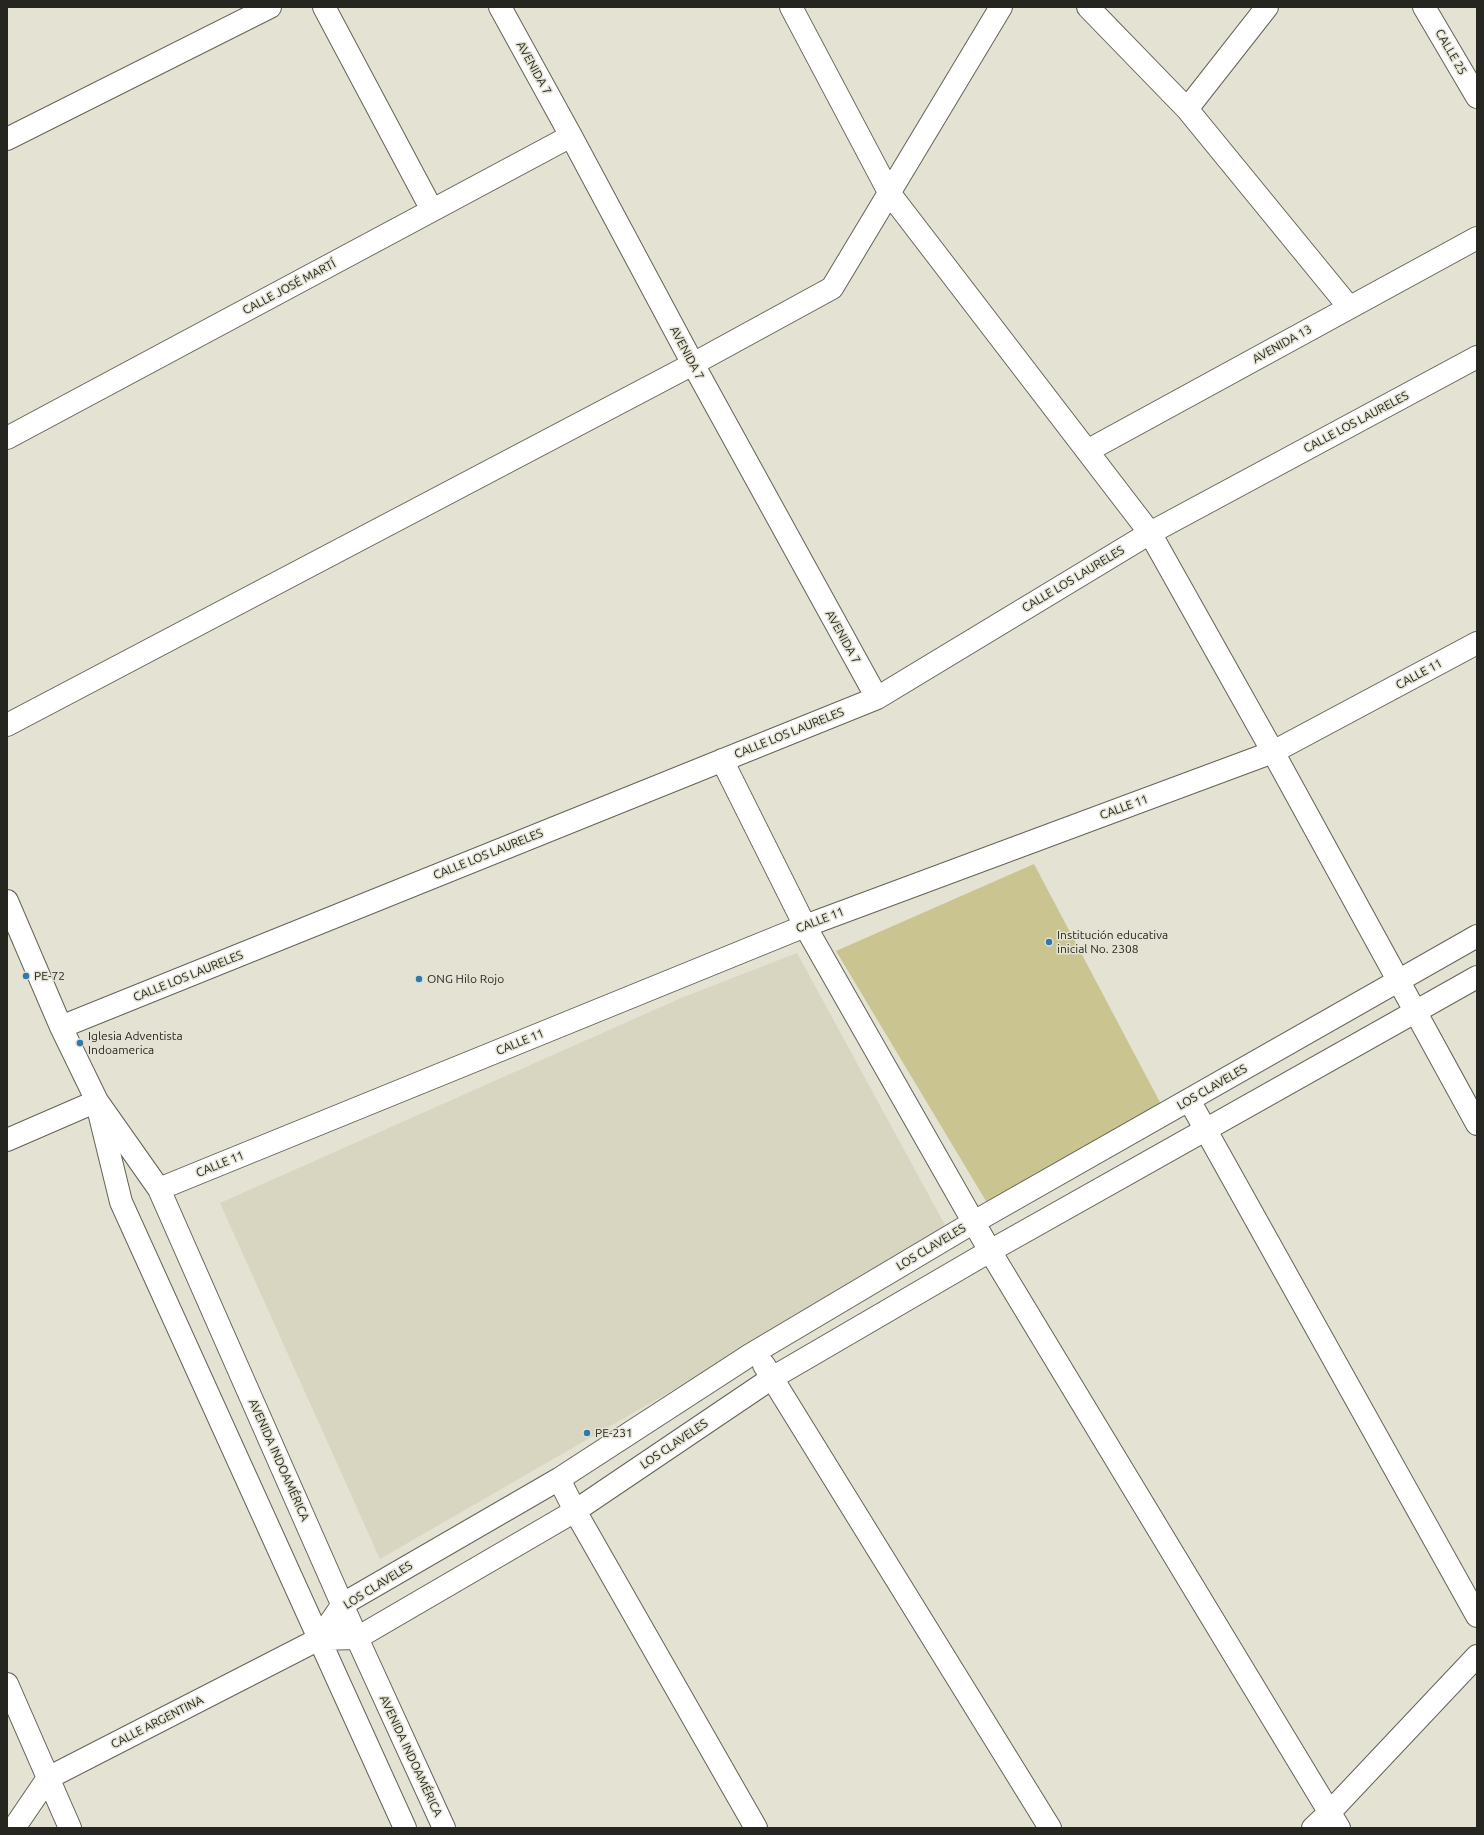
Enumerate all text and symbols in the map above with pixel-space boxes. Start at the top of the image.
street label: CALLE 25 [1432,26,1470,78]
street label: AVENIDA 7 [513,39,555,97]
street label: CALLE JOSÉ MARTÍ [240,256,338,318]
street label: AVENIDA 13 [1250,322,1314,366]
street label: AVENIDA 7 [667,324,707,382]
street label: CALLE LOS LAURELES [1301,388,1411,456]
street label: CALLE LOS LAURELES [1019,543,1127,615]
street label: AVENIDA 7 [822,608,864,666]
street label: CALLE 11 [1393,656,1445,692]
street label: CALLE LOS LAURELES [732,704,846,762]
street label: CALLE 11 [1098,792,1150,822]
street label: CALLE LOS LAURELES [431,825,545,883]
street label: CALLE 11 [794,904,846,936]
place label: Institución educativa inicial No. 2308 [1057,928,1168,956]
marker: Institución educativa inicial No. 2308 [1044,937,1054,947]
street label: CALLE LOS LAURELES [131,947,245,1005]
place label: PE-72 [34,969,65,983]
marker: PE-72 [21,971,31,981]
place label: ONG Hilo Rojo [427,972,504,986]
marker: ONG Hilo Rojo [414,974,424,984]
street label: CALLE 11 [494,1026,546,1058]
place label: Iglesia Adventista Indoamerica [88,1029,183,1057]
marker: Iglesia Adventista Indoamerica [75,1038,85,1048]
street label: LOS CLAVELES [1174,1061,1250,1113]
street label: CALLE 11 [194,1148,246,1180]
street label: LOS CLAVELES [894,1221,968,1273]
street label: AVENIDA INDOAMÉRICA [246,1397,312,1523]
street label: LOS CLAVELES [637,1416,711,1472]
place label: PE-231 [595,1426,633,1440]
marker: PE-231 [582,1428,592,1438]
street label: LOS CLAVELES [341,1558,415,1612]
street label: CALLE ARGENTINA [108,1693,206,1751]
street label: AVENIDA INDOAMÉRICA [377,1693,445,1819]

